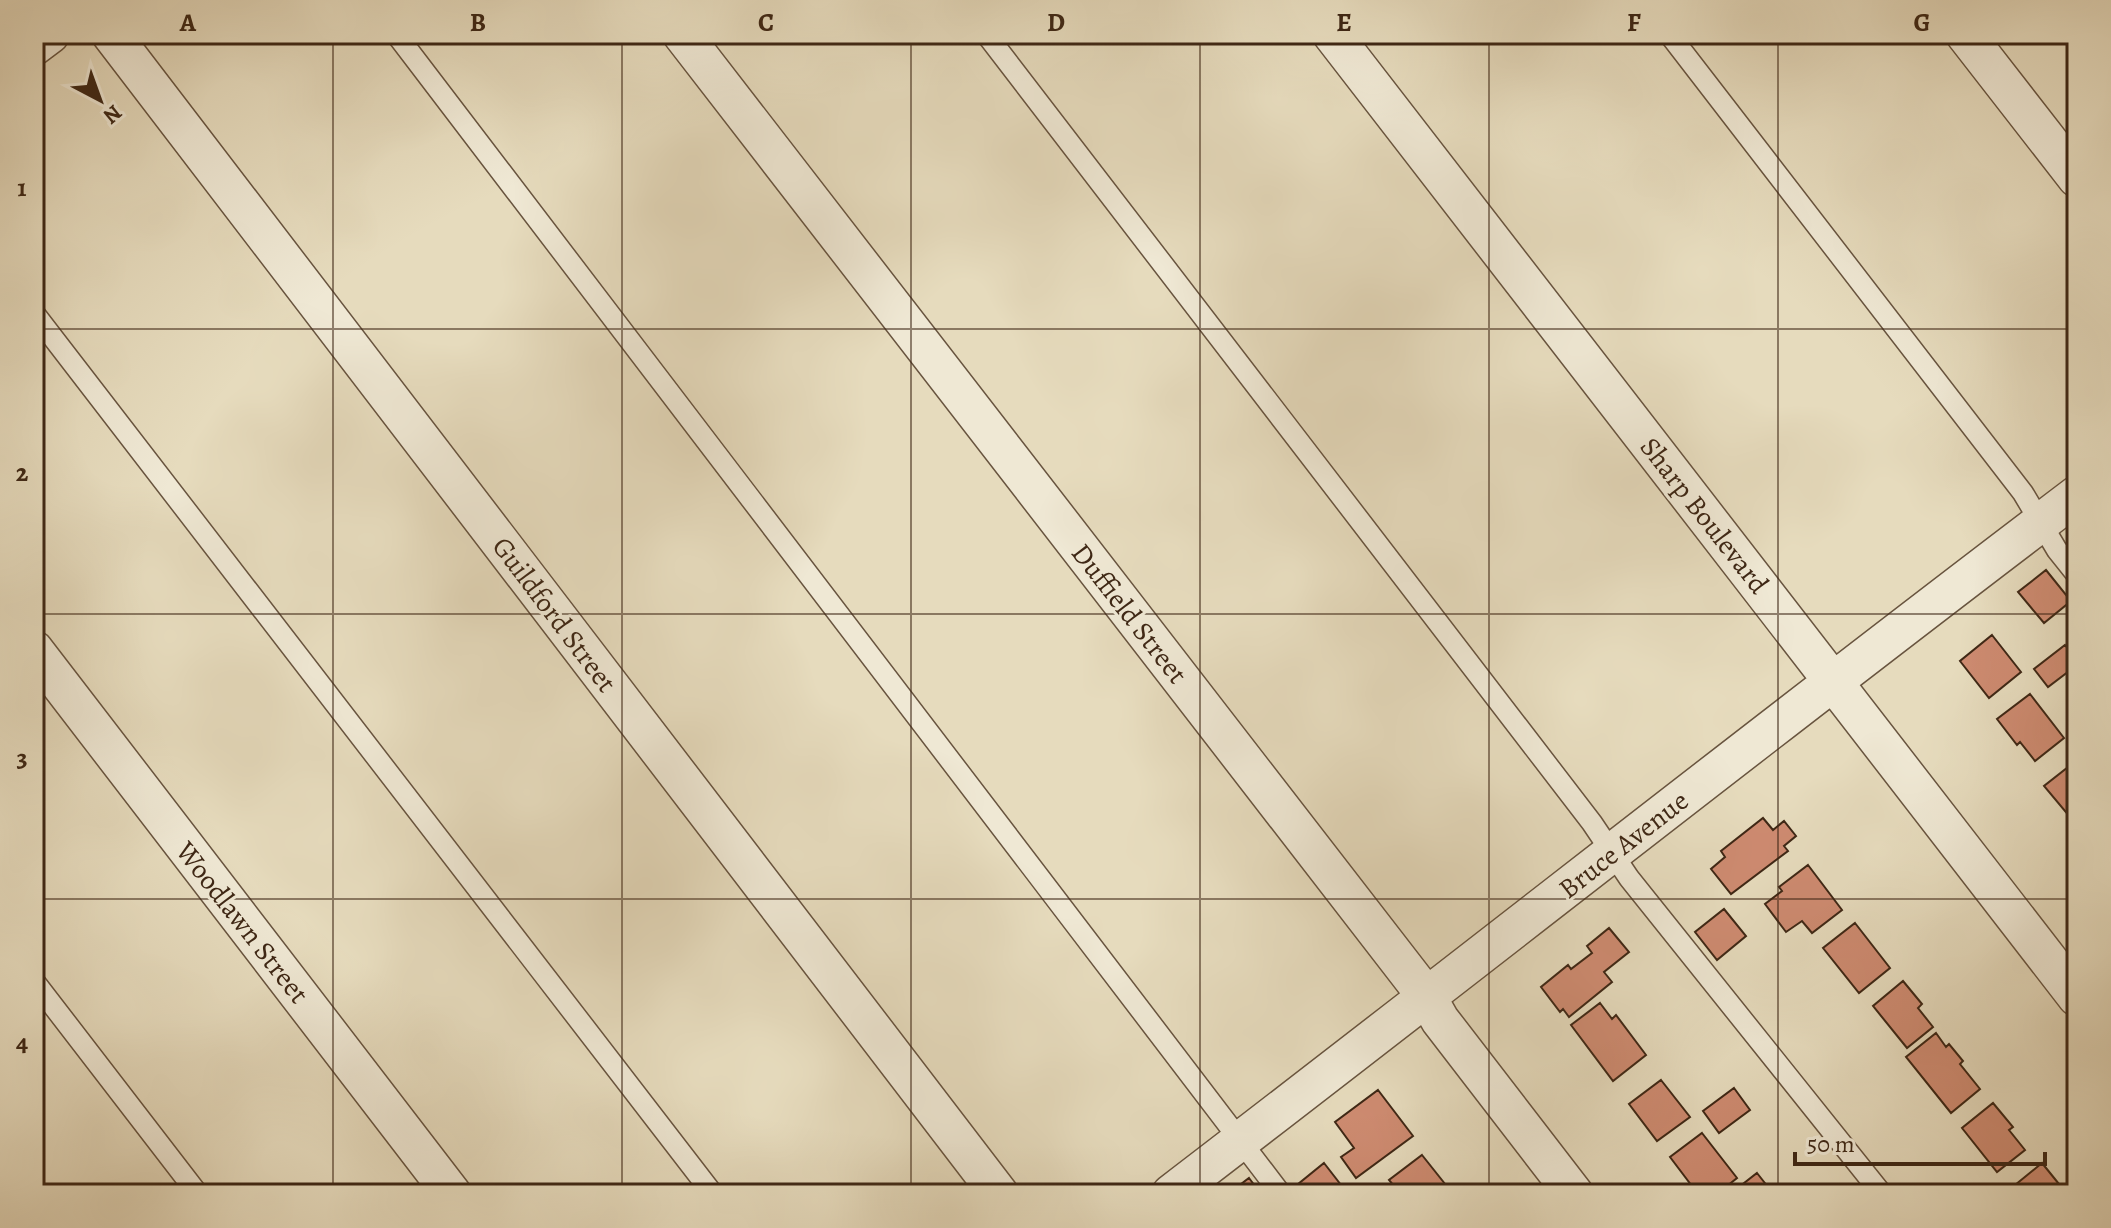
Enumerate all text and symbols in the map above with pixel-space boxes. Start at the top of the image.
text: A [179,5,197,40]
text: B [470,5,486,40]
text: C [758,5,774,40]
text: D [1047,5,1065,40]
text: E [1336,5,1352,40]
text: F [1627,5,1641,40]
text: G [1913,5,1931,40]
north arrow [60,60,140,140]
text: N [97,98,128,131]
text: 1 [17,170,27,205]
street label: Sharp Boulevard [1631,429,1778,603]
text: 2 [16,455,29,490]
street label: Guildford Street [483,529,625,700]
street label: Duffield Street [1062,536,1196,692]
text: 3 [16,740,28,775]
street label: Bruce Avenue [1551,782,1696,908]
street label: Woodlawn Street [166,833,317,1011]
text: 4 [16,1025,28,1060]
scale bar [1795,1116,2045,1166]
text: 50 m [1807,1128,1855,1160]

